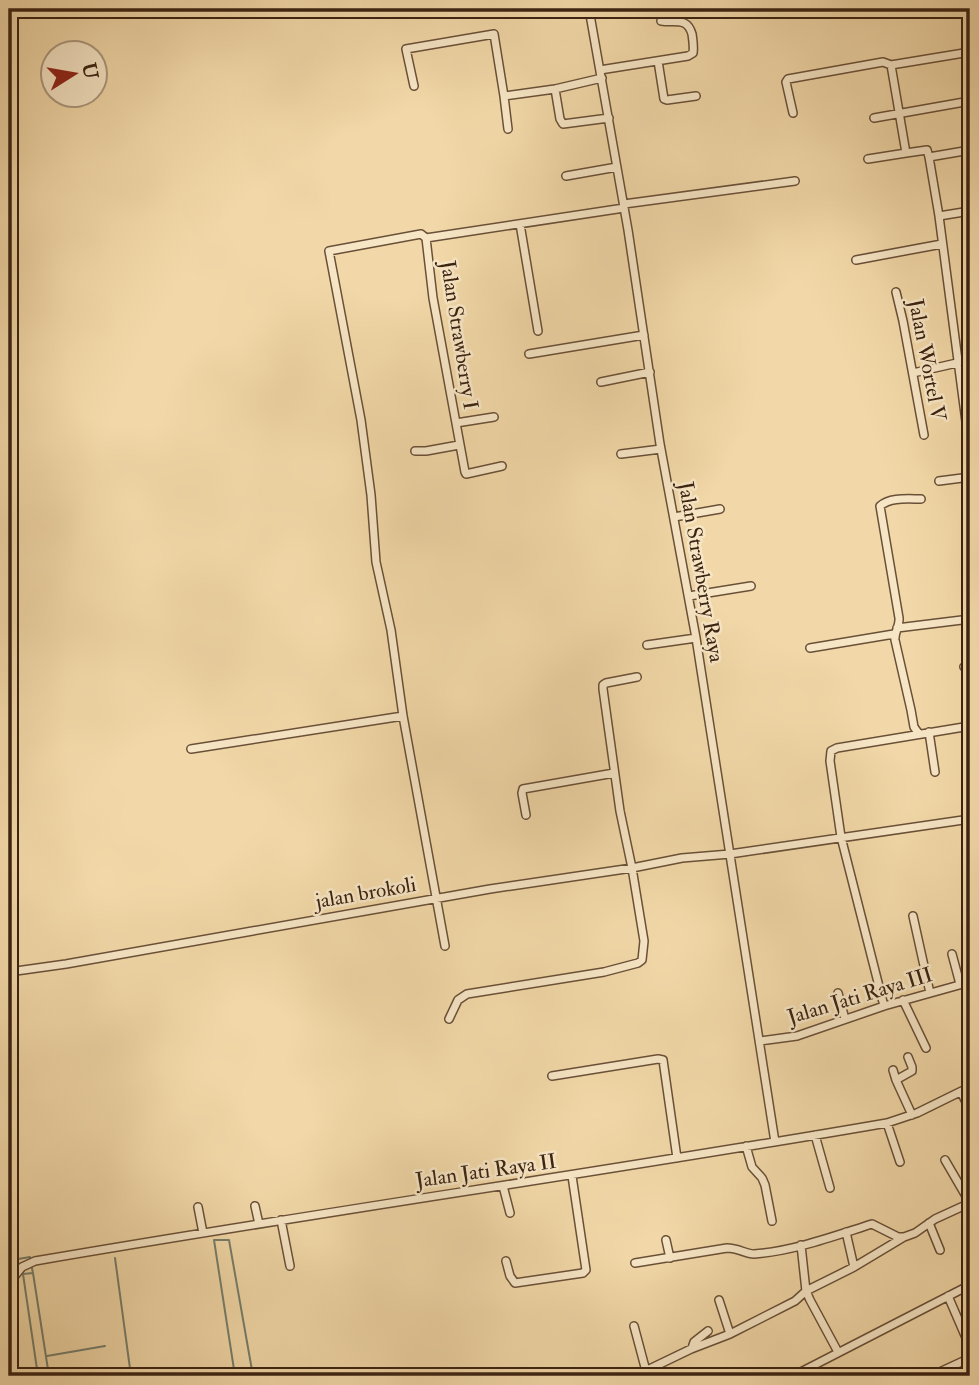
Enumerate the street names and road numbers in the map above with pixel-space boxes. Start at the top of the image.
street label: Jalan Strawberry I [434,258,484,411]
street label: Jalan Wortel V [902,296,952,424]
street label: Jalan Strawberry Raya [672,478,730,665]
street label: jalan brokoli [310,871,419,916]
street label: Jalan Jati Raya III [783,961,936,1031]
street label: Jalan Jati Raya II [413,1148,558,1194]

